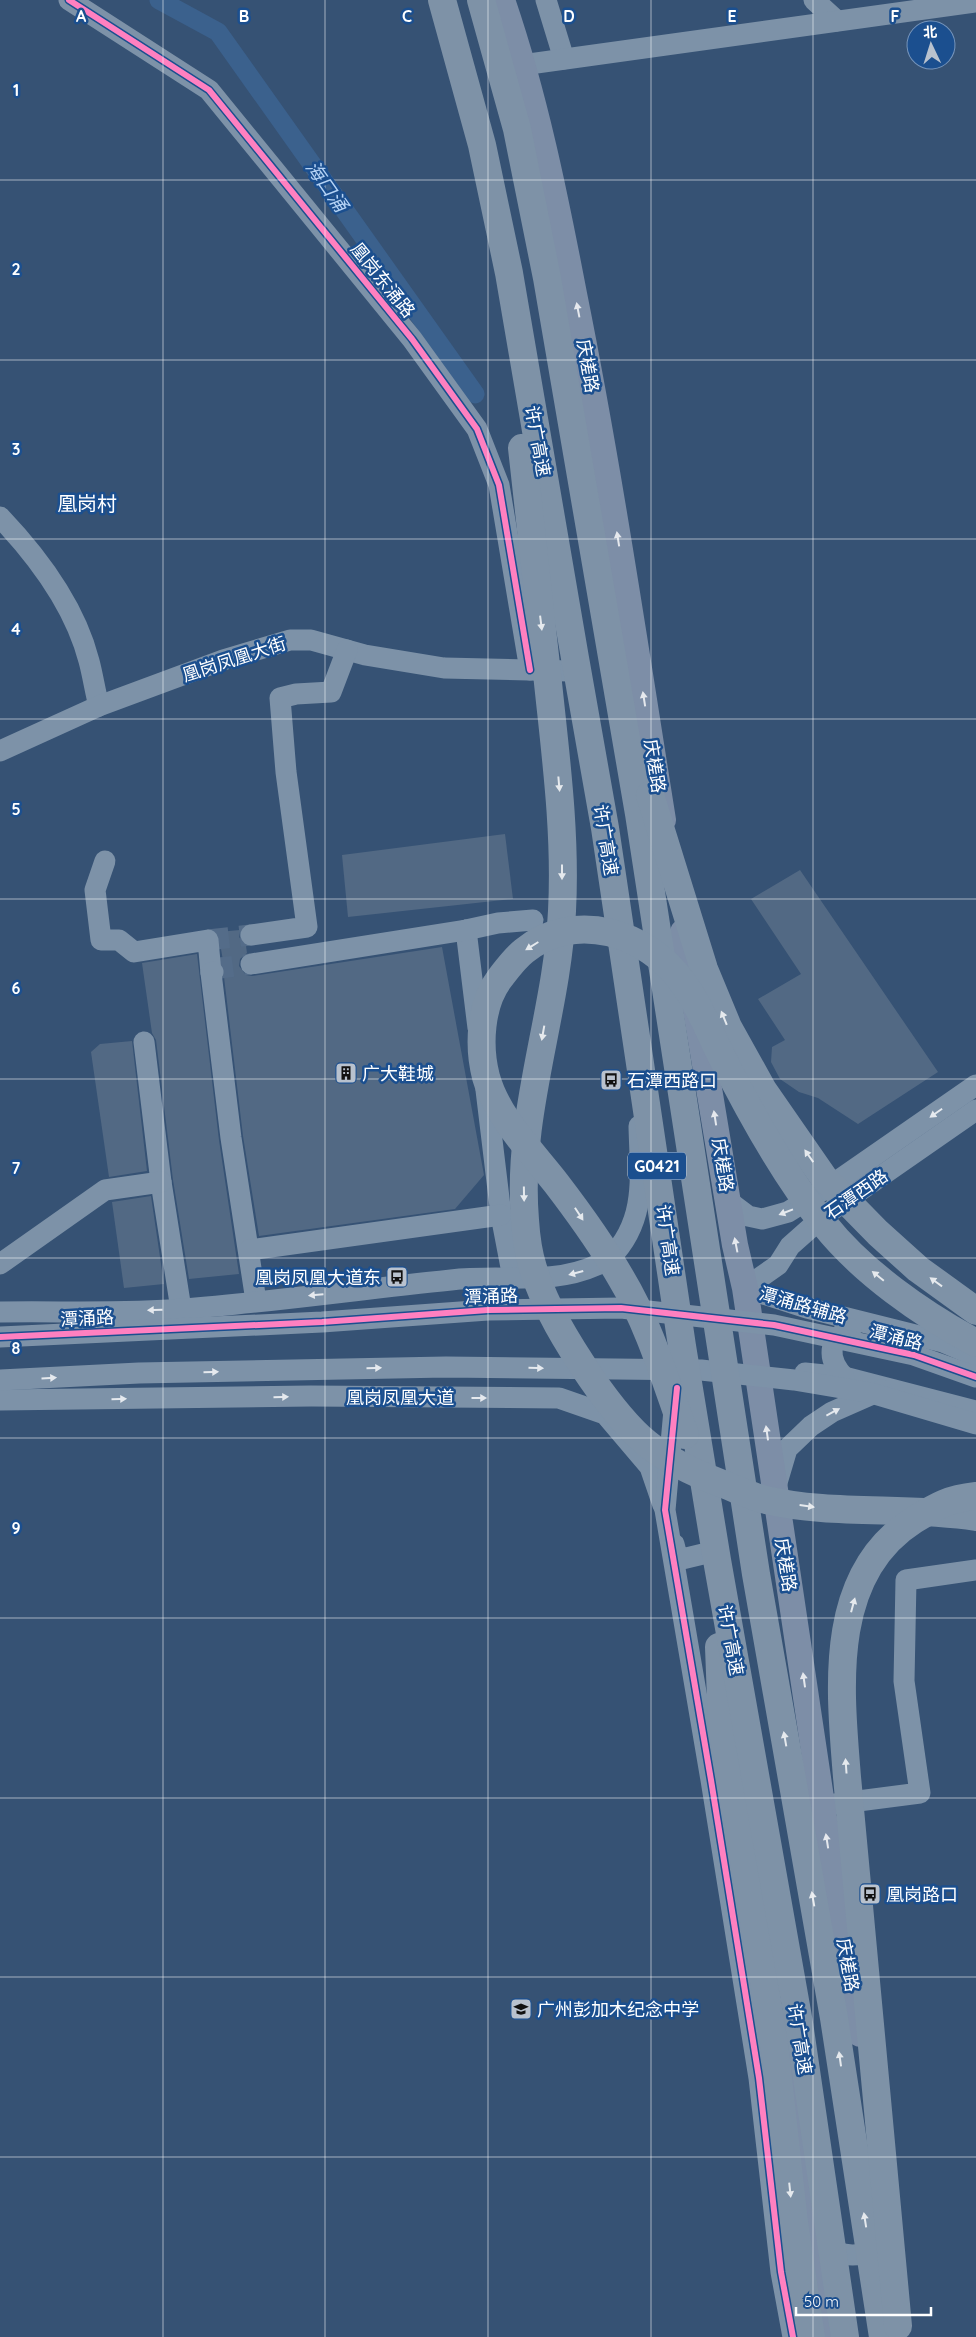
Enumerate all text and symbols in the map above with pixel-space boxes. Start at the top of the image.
text: A [76,6,87,26]
text: B [239,6,249,26]
text: C [402,6,412,26]
text: D [563,6,575,26]
text: E [727,6,737,26]
text: F [891,6,900,26]
north arrow [906,20,956,70]
text: 北 [922,23,938,41]
text: 1 [13,80,19,100]
water label: 海口涌 [301,156,354,218]
street label: 凰岗东涌路 [346,238,420,322]
text: 2 [11,259,21,279]
one-way arrow [573,301,581,317]
street label: 庆槎路 [572,337,604,395]
street label: 许广高速 [520,404,556,478]
text: 3 [12,439,20,459]
district label: 凰岗村 [57,491,117,516]
one-way arrow [613,530,621,546]
one-way arrow [537,615,545,631]
text: 4 [11,619,21,639]
street label: 凰岗凤凰大街 [179,631,289,687]
one-way arrow [639,691,647,707]
street label: 庆槎路 [639,738,671,794]
one-way arrow [555,777,563,793]
text: 5 [11,799,21,819]
street label: 许广高速 [589,803,623,877]
one-way arrow [558,865,566,881]
one-way arrow [525,941,539,950]
text: 6 [12,978,21,998]
one-way arrow [720,1010,728,1025]
one-way arrow [539,1026,547,1042]
building icon: 广大鞋城 [334,1061,358,1085]
place label: 广大鞋城 [362,1062,434,1085]
bus stop icon: 石潭西路口 [599,1068,623,1092]
place label: 石潭西路口 [627,1069,717,1092]
one-way arrow [929,1108,943,1118]
one-way arrow [711,1110,719,1126]
street label: 庆槎路 [707,1137,739,1193]
one-way arrow [804,1149,814,1163]
road number: G0421 [628,1152,686,1180]
text: 7 [12,1158,21,1178]
street label: 石潭西路 [820,1164,892,1224]
one-way arrow [520,1187,528,1203]
street label: 许广高速 [652,1203,684,1277]
one-way arrow [574,1208,584,1221]
one-way arrow [778,1208,793,1216]
one-way arrow [731,1236,739,1252]
bus stop icon: 凰岗凤凰大道东 [385,1265,409,1289]
place label: 凰岗凤凰大道东 [255,1266,381,1289]
one-way arrow [569,1269,584,1277]
one-way arrow [872,1270,885,1281]
one-way arrow [930,1277,943,1287]
street label: 潭涌路辅路 [757,1282,849,1328]
street label: 潭涌路 [464,1284,518,1308]
one-way arrow [308,1292,324,1300]
street label: 潭涌路 [59,1305,115,1331]
one-way arrow [146,1306,162,1314]
street label: 潭涌路 [867,1319,925,1355]
text: 8 [12,1338,21,1358]
one-way arrow [366,1364,382,1372]
one-way arrow [528,1364,544,1372]
one-way arrow [203,1368,219,1376]
one-way arrow [41,1373,57,1381]
street label: 凰岗凤凰大道 [346,1386,454,1409]
one-way arrow [273,1393,289,1401]
one-way arrow [111,1394,127,1402]
one-way arrow [471,1394,487,1402]
one-way arrow [826,1408,841,1416]
one-way arrow [762,1425,770,1441]
one-way arrow [799,1502,815,1510]
text: 9 [11,1518,21,1538]
street label: 庆槎路 [770,1537,802,1593]
one-way arrow [849,1597,857,1612]
street label: 许广高速 [713,1603,749,1677]
one-way arrow [799,1672,807,1688]
one-way arrow [780,1730,788,1746]
one-way arrow [842,1757,850,1773]
one-way arrow [823,1833,831,1849]
bus stop icon: 凰岗路口 [858,1882,882,1906]
place label: 凰岗路口 [886,1883,958,1906]
one-way arrow [808,1890,816,1906]
street label: 庆槎路 [832,1936,864,1994]
school or university icon: 广州彭加木纪念中学 [509,1997,533,2021]
place label: 广州彭加木纪念中学 [537,1998,699,2021]
street label: 许广高速 [783,2002,817,2076]
one-way arrow [836,2051,844,2067]
one-way arrow [787,2183,795,2199]
one-way arrow [860,2211,868,2227]
scale bar [796,2284,931,2316]
text: 50 m [804,2292,839,2311]

